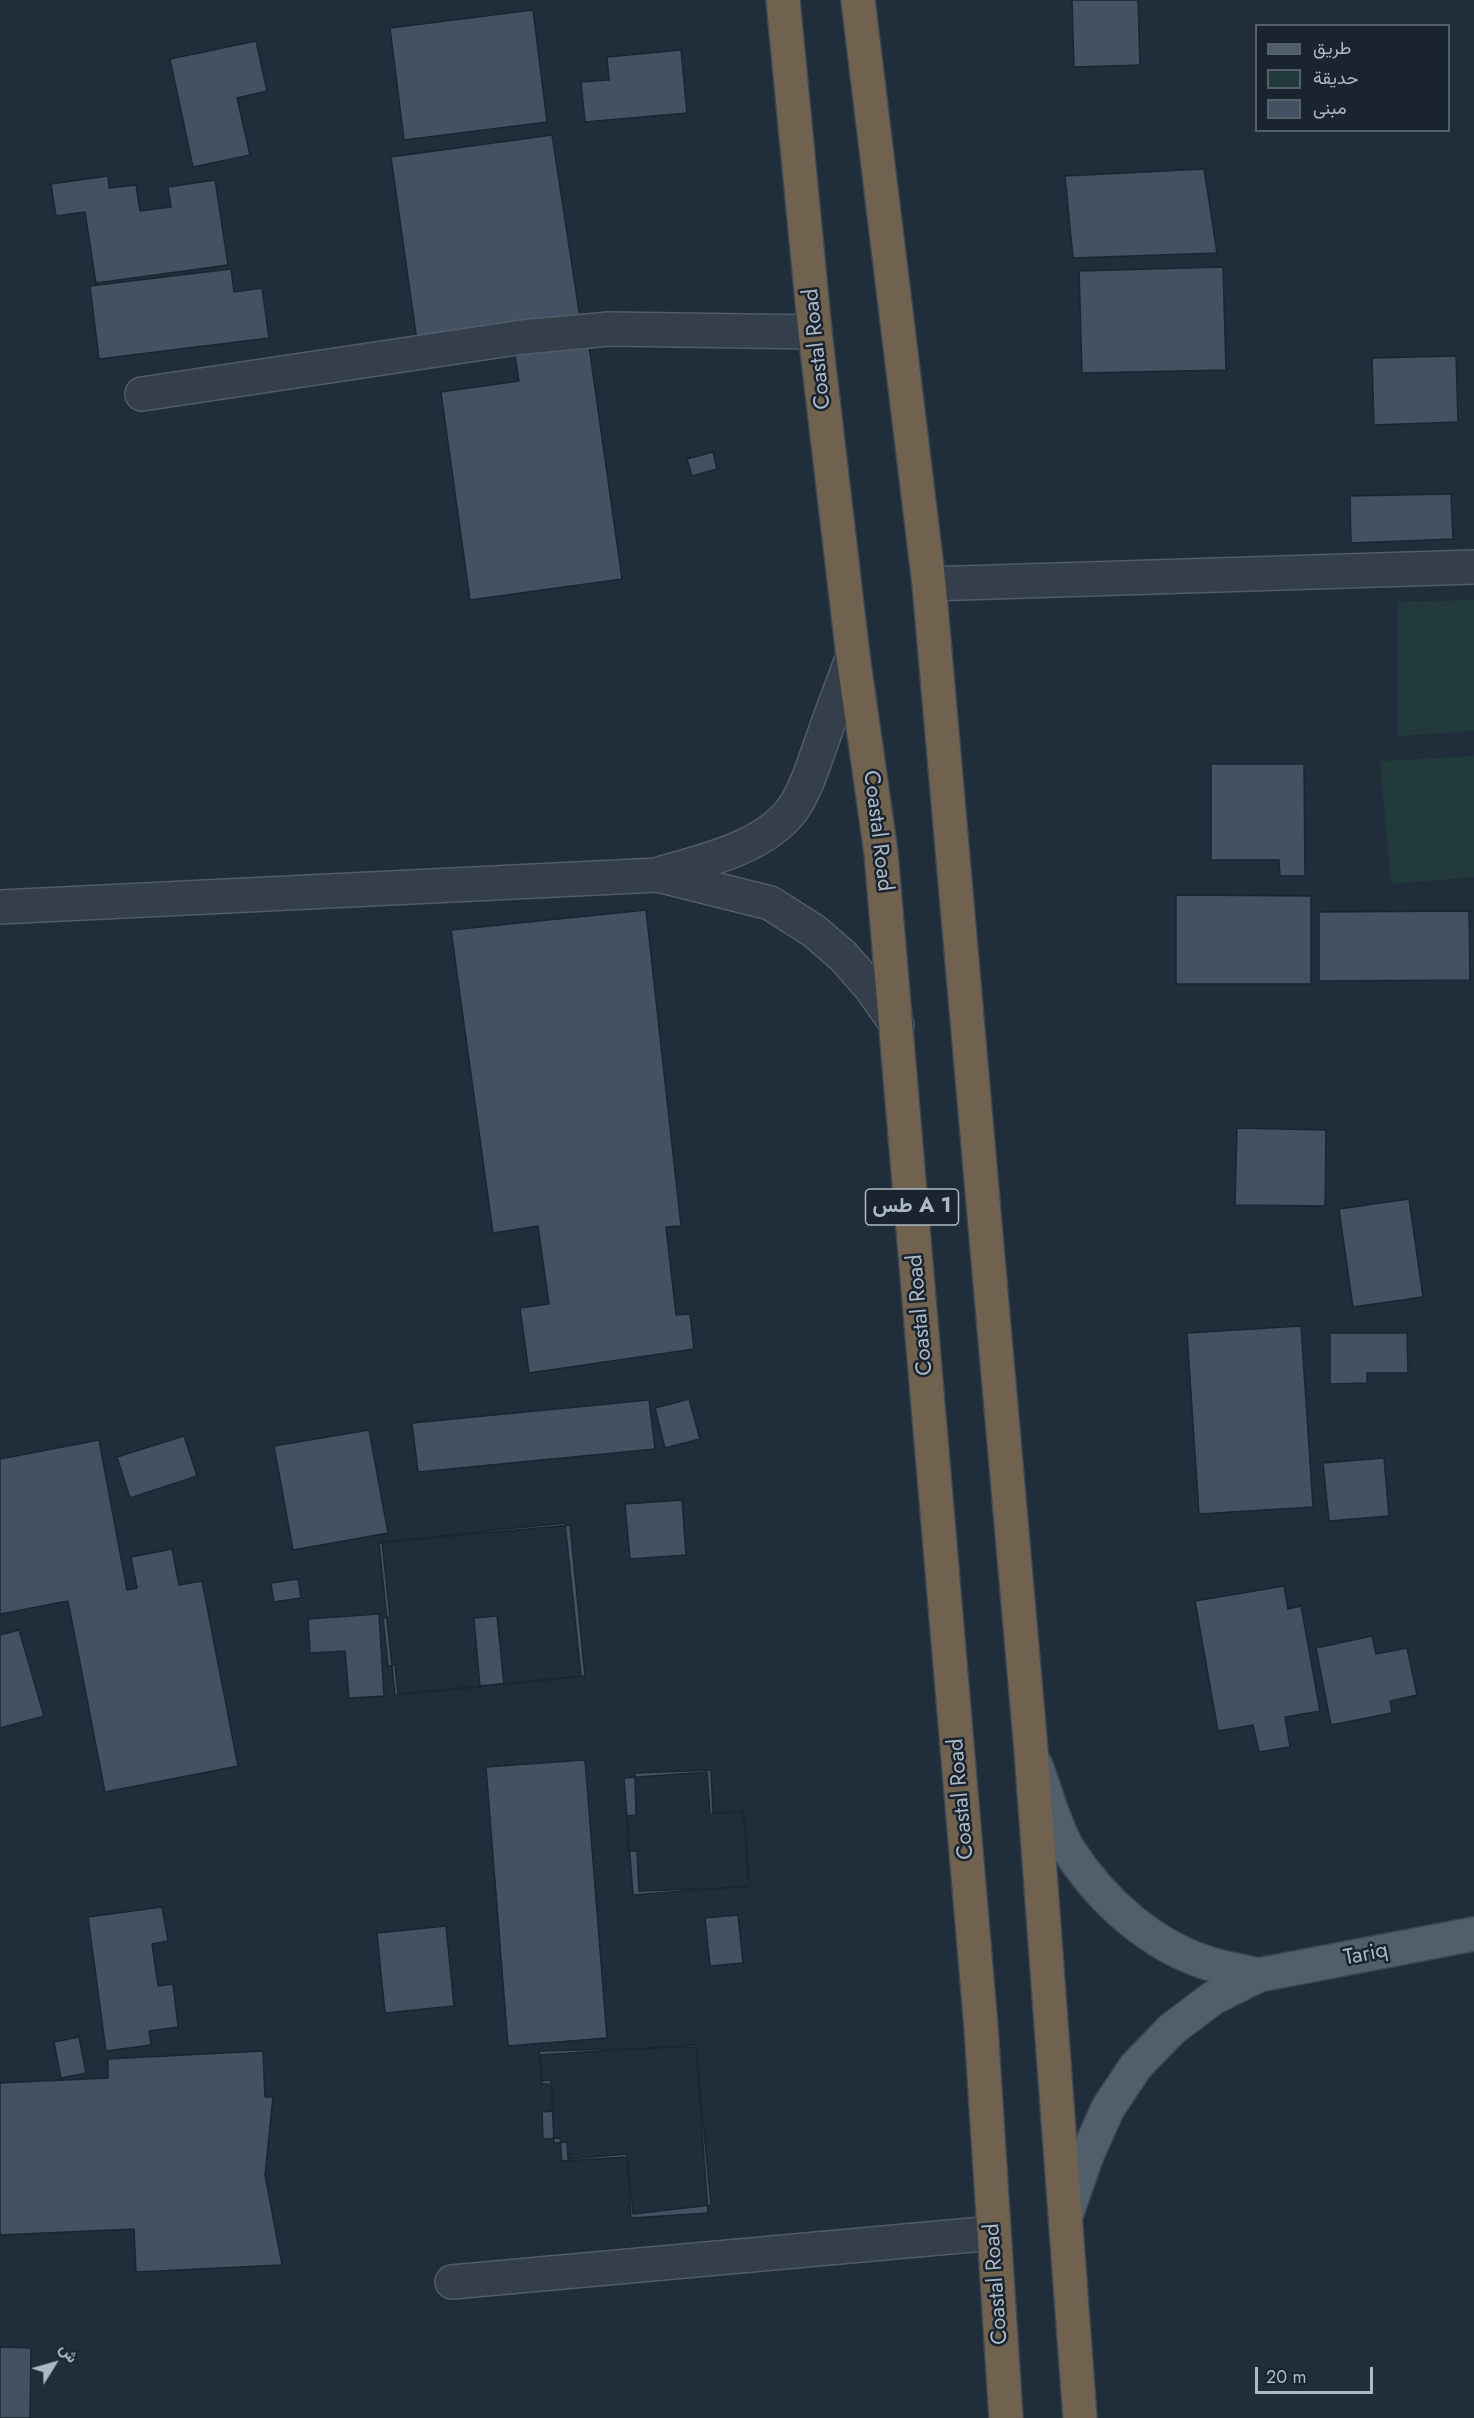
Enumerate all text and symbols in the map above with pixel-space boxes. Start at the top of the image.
legend [1255,24,1450,132]
text: طريق [1313,35,1351,61]
text: حديقة [1313,65,1359,91]
text: مبنى [1313,95,1347,121]
street label: Coastal Road [799,287,837,411]
street label: Coastal Road [856,769,898,893]
road number: طس A 1 [866,1189,958,1225]
street label: Coastal Road [903,1253,939,1377]
street label: Coastal Road [944,1737,980,1861]
street label: Tariq [1342,1938,1390,1972]
street label: Coastal Road [980,2222,1014,2346]
north arrow [24,2334,84,2394]
text: ش [54,2338,84,2367]
scale bar [1258,2355,1376,2393]
text: 20 m [1266,2364,1306,2390]

